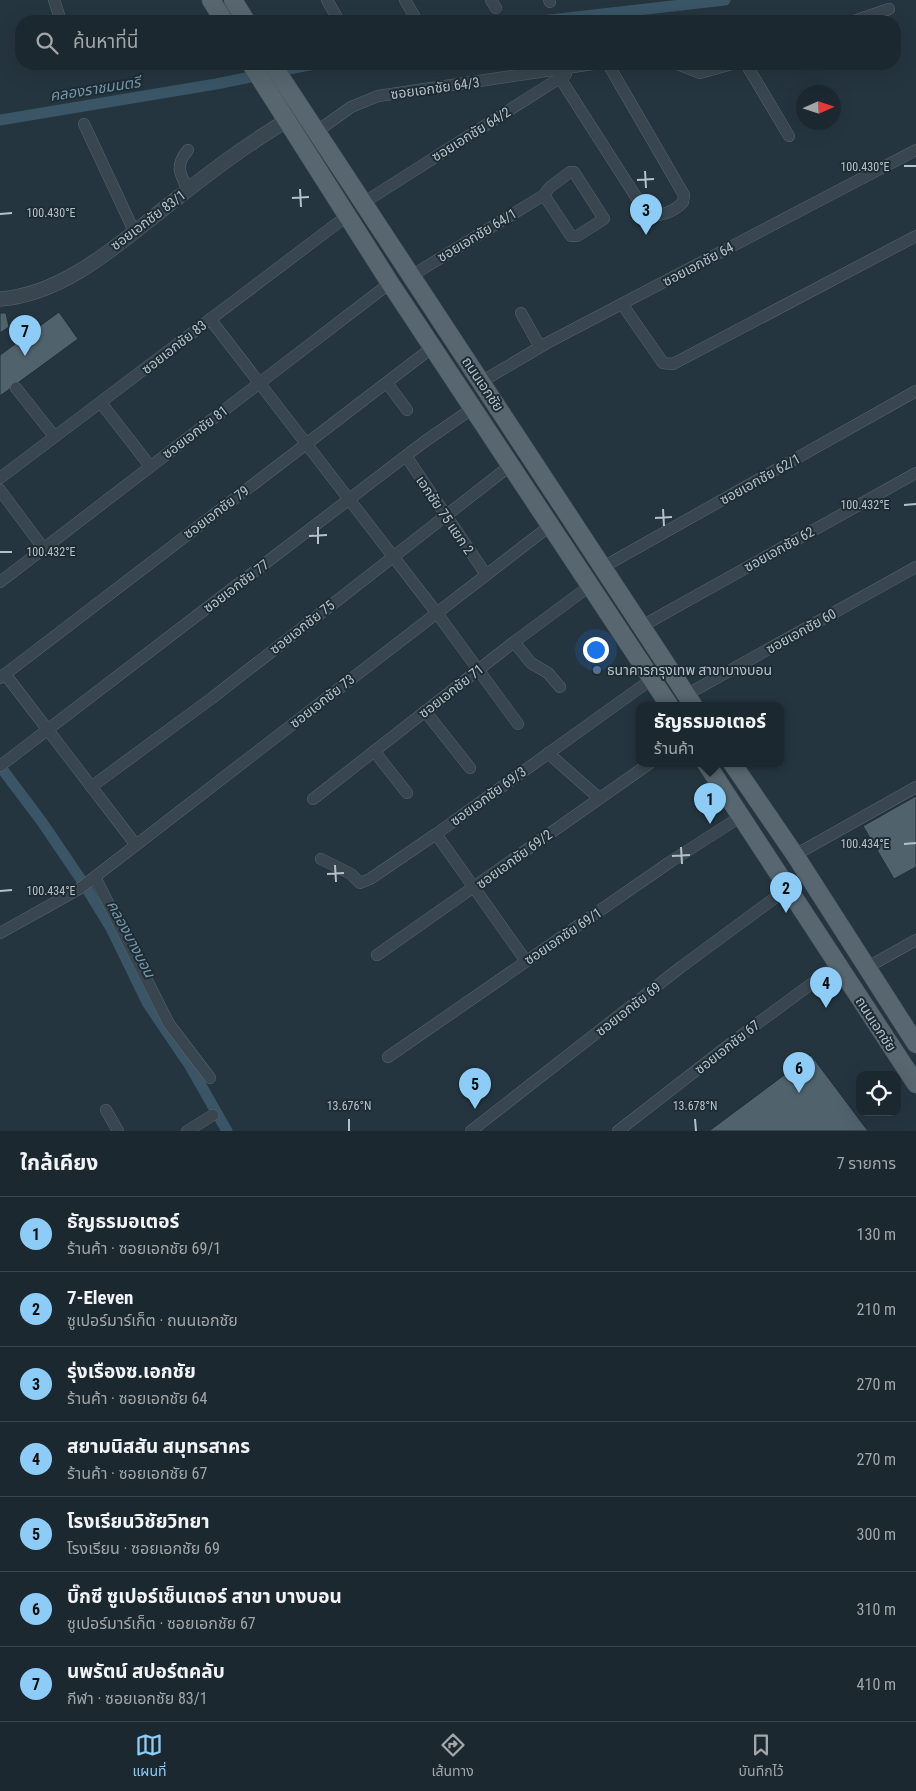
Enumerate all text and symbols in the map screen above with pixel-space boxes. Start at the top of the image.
search box [15,15,901,70]
icon: search [33,29,61,57]
text: ค้นหาที่นี่ [73,30,138,53]
water label: คลองราชมนตรี [48,73,144,105]
street label: ซอยเอกชัย 64/3 [389,74,481,102]
north arrow [796,85,841,130]
street label: ซอยเอกชัย 64/2 [429,103,513,165]
text: 100.430°E [840,160,890,174]
street label: ซอยเอกชัย 83/1 [107,187,189,253]
pin: 3 [630,194,662,235]
street label: ซอยเอกชัย 64/1 [434,205,520,265]
text: 100.430°E [26,206,76,220]
street label: ซอยเอกชัย 64 [660,239,736,289]
pin: 7 [9,315,41,356]
street label: ซอยเอกชัย 83 [138,317,210,377]
street label: ถนนเอกชัย [459,354,507,414]
street label: ซอยเอกชัย 81 [159,402,231,462]
street label: ซอยเอกชัย 62/1 [717,450,803,508]
street label: เอกชัย 75 แยก 2 [413,473,477,557]
street label: ซอยเอกชัย 79 [180,482,252,542]
text: 100.432°E [840,498,890,512]
street label: ซอยเอกชัย 62 [741,523,817,575]
text: 100.432°E [26,545,76,559]
street label: ซอยเอกชัย 77 [200,556,272,616]
street label: ซอยเอกชัย 75 [266,597,338,657]
street label: ซอยเอกชัย 60 [763,605,839,657]
your location [583,637,609,663]
street label: ซอยเอกชัย 71 [415,661,487,721]
place label: ธนาคารกรุงเทพ สาขาบางบอน [607,662,772,679]
marker: ธนาคารกรุงเทพ สาขาบางบอน [591,664,603,676]
street label: ซอยเอกชัย 73 [286,671,358,731]
popup [636,702,784,767]
text: ธัญธรมอเตอร์ [654,710,766,733]
text: ร้านค้า [654,739,694,758]
street label: ซอยเอกชัย 69/3 [447,763,529,829]
pin: 1 [694,783,726,824]
street label: ซอยเอกชัย 69/2 [473,826,555,892]
text: 100.434°E [840,837,890,851]
pin: 2 [770,872,802,913]
text: 100.434°E [26,884,76,898]
water label: คลองบางบอน [103,897,159,981]
street label: ซอยเอกชัย 69/1 [521,904,605,968]
pin: 4 [810,967,842,1008]
street label: ซอยเอกชัย 69 [592,979,664,1039]
street label: ถนนเอกชัย [852,994,900,1054]
street label: ซอยเอกชัย 67 [691,1017,763,1077]
pin: 6 [783,1052,815,1093]
pin: 5 [459,1068,491,1109]
map controls [856,1071,901,1116]
button: locate [856,1071,901,1116]
text: 13.676°N [327,1099,371,1113]
text: 13.678°N [673,1099,717,1113]
text: ใกล้เคียง [20,1151,98,1175]
text: 7 รายการ [837,1154,896,1173]
text: ธัญธรมอเตอร์ [67,1210,179,1233]
text: 1 [32,1225,40,1244]
text: 130 m [857,1225,896,1244]
text: ร้านค้า · ซอยเอกชัย 69/1 [67,1239,221,1258]
text: 7-Eleven [67,1286,133,1309]
text: 2 [32,1300,40,1319]
text: 210 m [857,1300,896,1319]
text: ซูเปอร์มาร์เก็ต · ถนนเอกชัย [67,1311,238,1330]
text: รุ่งเรืองซ.เอกชัย [67,1360,196,1383]
text: 3 [32,1375,40,1394]
text: 270 m [857,1375,896,1394]
text: ร้านค้า · ซอยเอกชัย 64 [67,1389,207,1408]
text: สยามนิสสัน สมุทรสาคร [67,1435,250,1458]
text: 4 [32,1450,40,1469]
text: 270 m [857,1450,896,1469]
text: ร้านค้า · ซอยเอกชัย 67 [67,1464,207,1483]
text: โรงเรียนวิชัยวิทยา [67,1510,210,1533]
text: 5 [32,1525,40,1544]
text: 300 m [857,1525,896,1544]
text: โรงเรียน · ซอยเอกชัย 69 [67,1539,220,1558]
text: บิ๊กซี ซูเปอร์เซ็นเตอร์ สาขา บางบอน [67,1585,342,1608]
text: 6 [32,1600,40,1619]
text: 310 m [857,1600,896,1619]
text: ซูเปอร์มาร์เก็ต · ซอยเอกชัย 67 [67,1614,256,1633]
text: นพรัตน์ สปอร์ตคลับ [67,1660,225,1683]
text: 7 [32,1675,40,1694]
text: 410 m [857,1675,896,1694]
text: กีฬา · ซอยเอกชัย 83/1 [67,1689,208,1708]
tab: แผนที่ [132,1731,167,1782]
tab: เส้นทาง [431,1731,474,1782]
tab: บันทึกไว้ [739,1731,784,1782]

